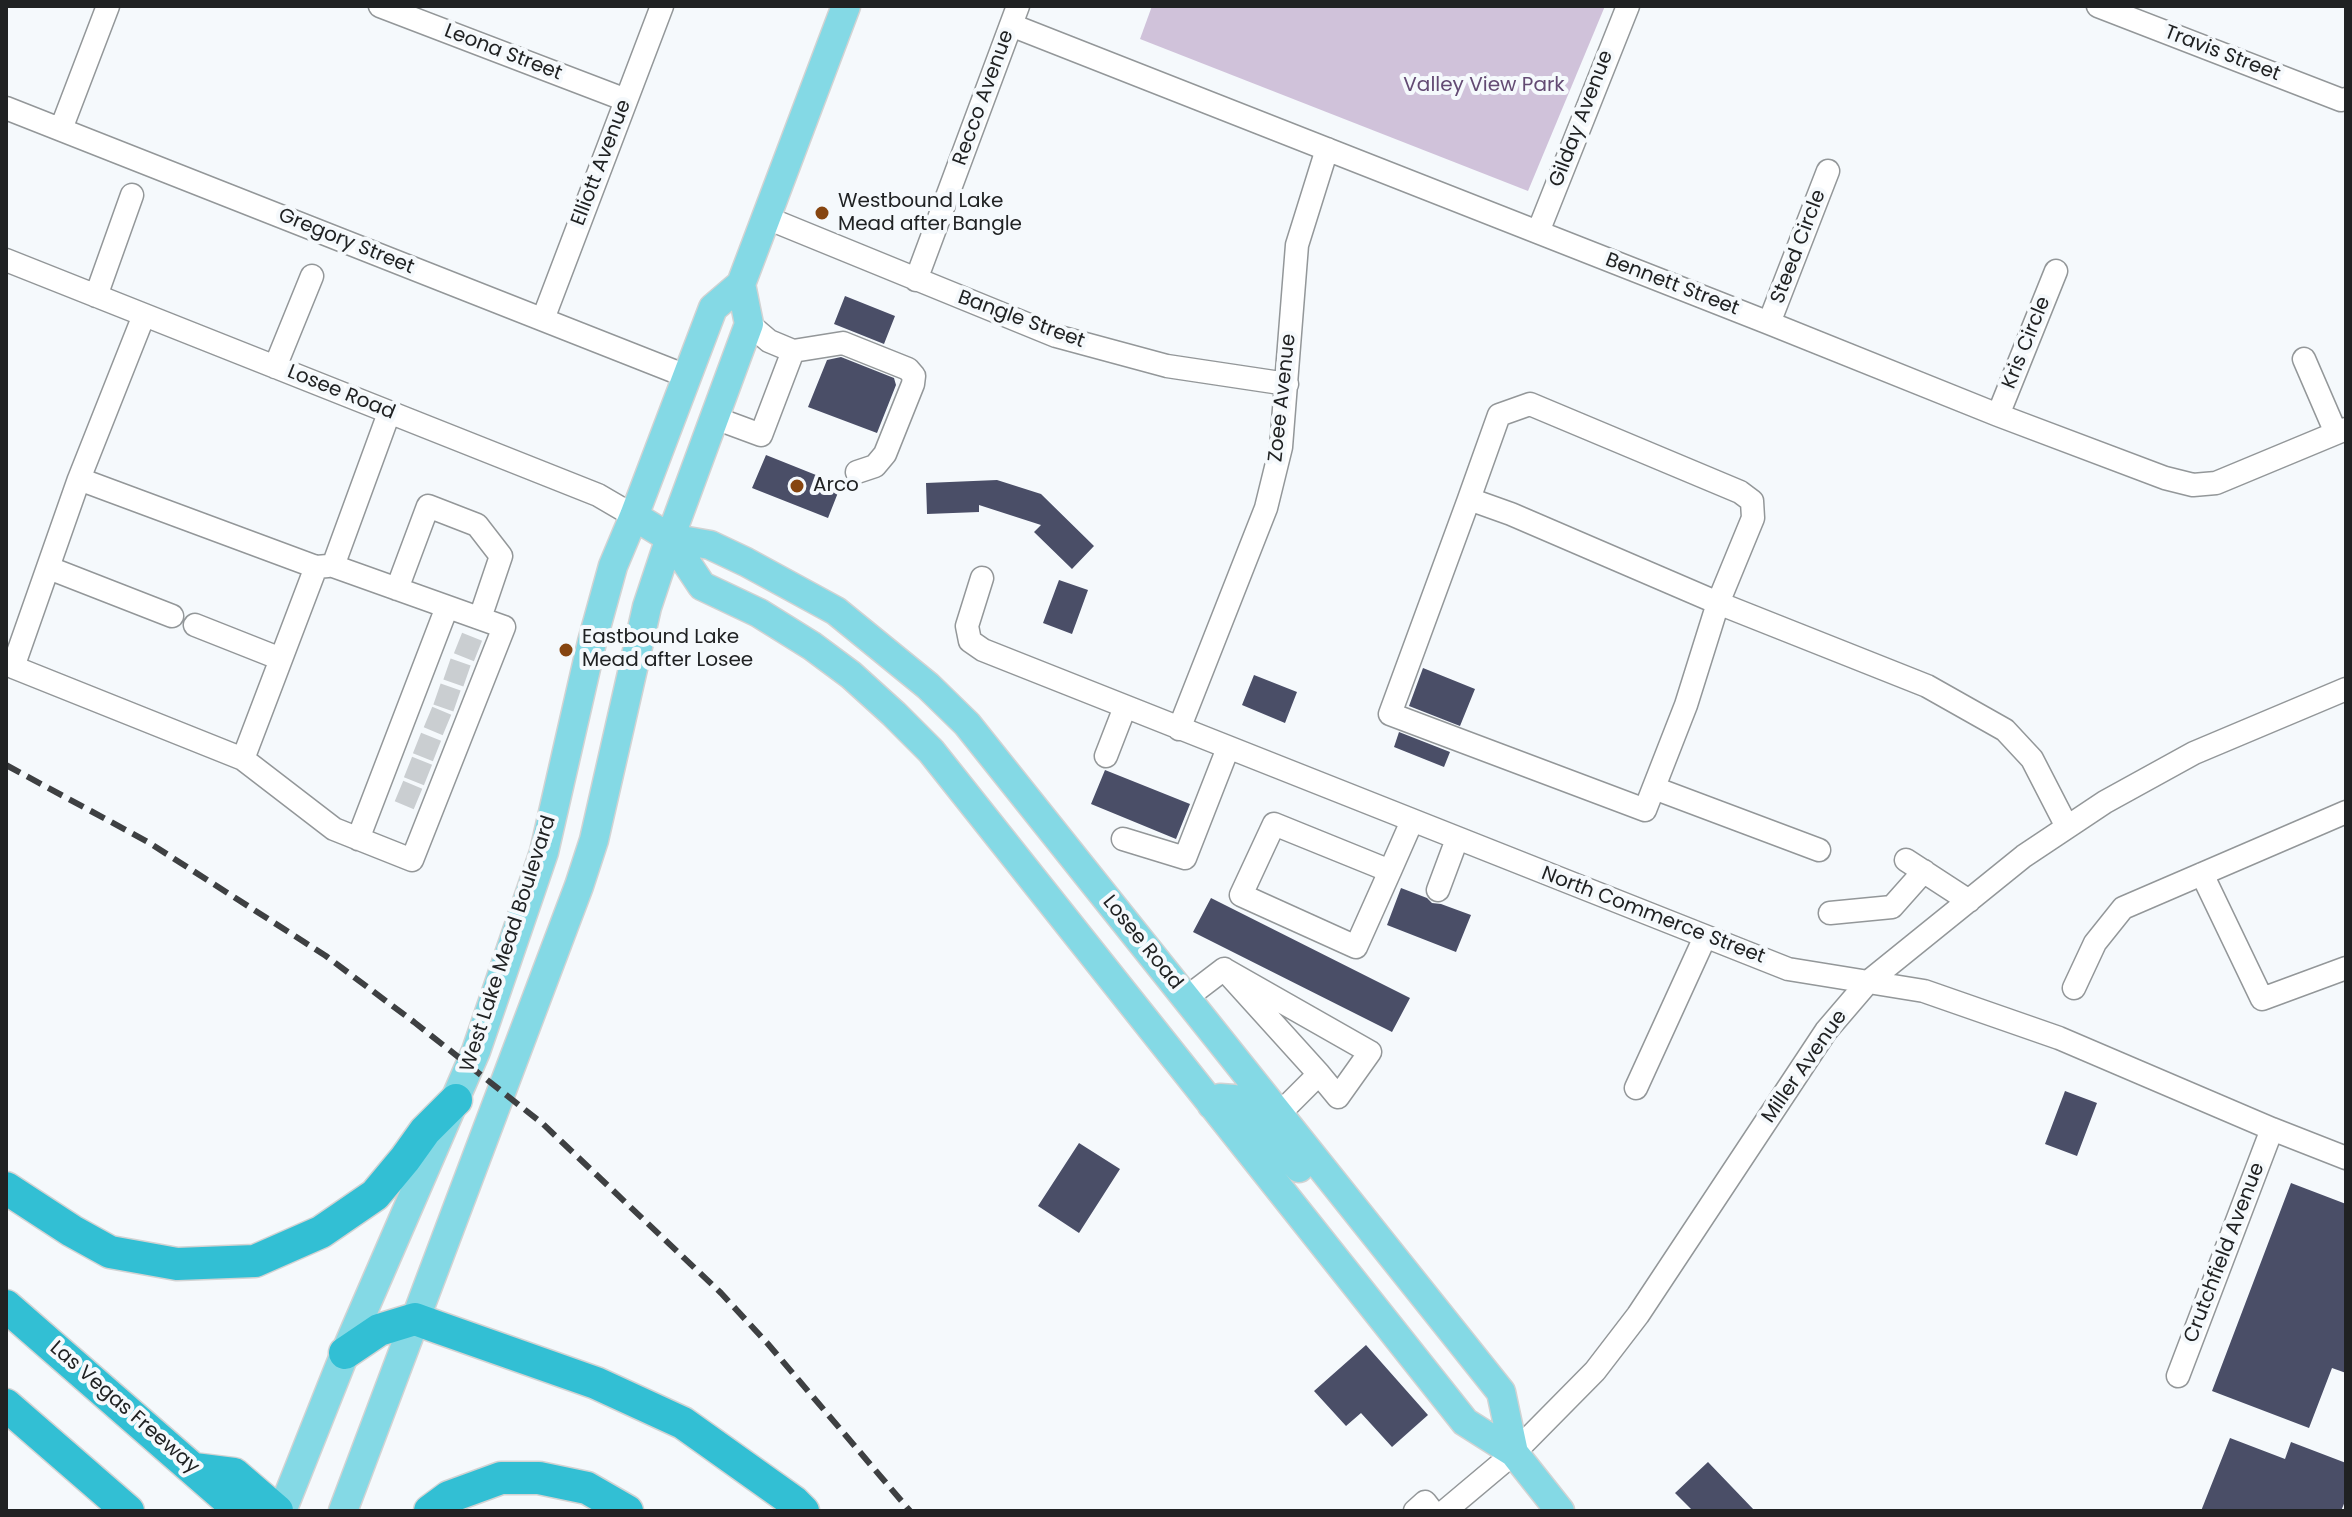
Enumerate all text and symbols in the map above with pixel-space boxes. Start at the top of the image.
street label: Leona Street [441,20,565,86]
street label: Travis Street [2161,21,2283,87]
street label: Recco Avenue [948,27,1020,169]
street label: Gilday Avenue [1545,47,1619,191]
park label: Valley View Park [1403,74,1565,98]
street label: Elliott Avenue [567,97,637,229]
street label: Steed Circle [1766,187,1832,307]
place label: Westbound Lake Mead after Bangle [838,190,1022,237]
street label: Gregory Street [275,204,417,280]
marker: Westbound Lake Mead after Bangle [813,204,831,222]
street label: Bennett Street [1602,249,1742,321]
street label: Bangle Street [954,286,1088,354]
street label: Kris Circle [1998,293,2056,393]
street label: Zoee Avenue [1264,333,1302,463]
street label: Losee Road [284,361,398,425]
place label: Arco [813,474,859,498]
marker: Arco [788,477,806,495]
place label: Eastbound Lake Mead after Losee [582,626,753,673]
marker: Eastbound Lake Mead after Losee [557,641,575,659]
street label: West Lake Mead Boulevard [456,813,562,1075]
street label: North Commerce Street [1538,862,1768,970]
street label: Losee Road [1097,891,1187,995]
street label: Miller Avenue [1757,1006,1853,1128]
street label: Crutchfield Avenue [2180,1160,2270,1346]
street label: Las Vegas Freeway [44,1337,204,1479]

